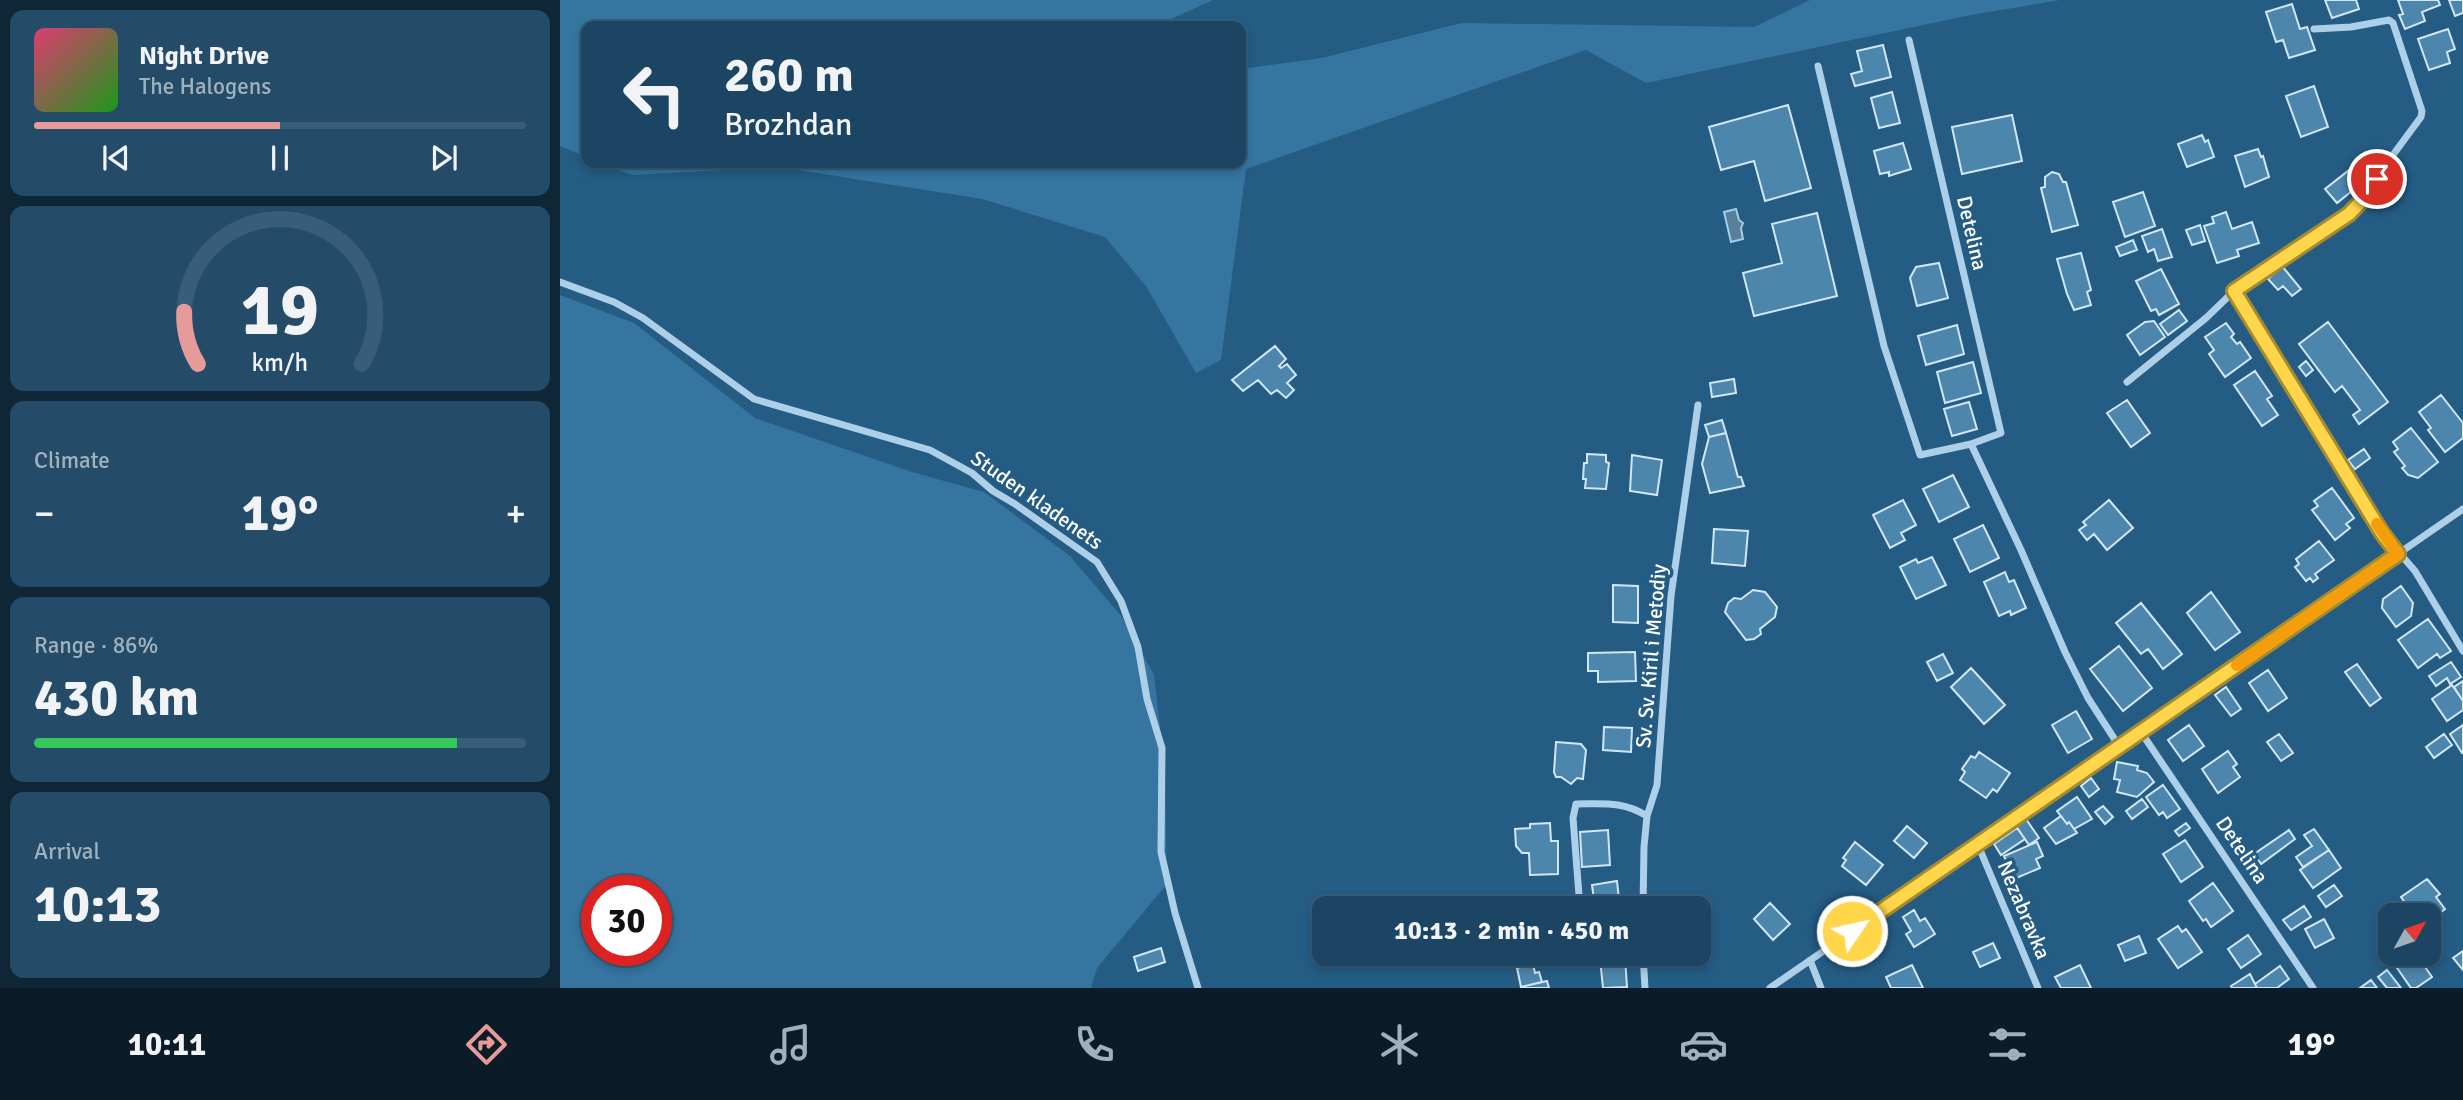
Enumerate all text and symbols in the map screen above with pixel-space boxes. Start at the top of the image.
text: Night Drive [139,40,269,72]
text: 260 m [724,45,854,105]
icon: left [609,49,700,140]
text: The Halogens [139,72,271,101]
text: Brozhdan [724,105,853,144]
icon: previous [97,139,135,177]
icon: pause [261,139,299,177]
icon: next [425,139,463,177]
pin [2347,149,2407,209]
icon: arrive [2358,160,2396,198]
street label: Detelina [1951,193,1993,273]
text: 19 [241,267,319,356]
text: km/h [252,347,308,378]
street label: Studen kladenets [966,445,1108,555]
text: Climate [34,446,110,475]
text: 19° [242,481,318,545]
text: − [34,490,55,537]
text: + [505,490,526,537]
street label: Sv. Sv. Kiril i Metodiy [1630,563,1672,749]
text: Range · 86% [34,631,158,660]
text: 430 km [34,666,199,730]
street label: Detelina [2210,811,2274,889]
text: Arrival [34,837,100,866]
street label: Nezabravka [1992,857,2056,963]
text: 10:13 [34,872,162,936]
speed limit sign: 30 [581,875,672,966]
position arrow [1815,894,1889,968]
north arrow [2378,903,2441,966]
map controls [2378,903,2441,966]
text: 10:13 · 2 min · 450 m [1394,915,1629,947]
icon: directions [462,1020,511,1069]
icon: music [766,1020,815,1069]
icon: phone [1070,1020,1119,1069]
icon: climate [1375,1020,1424,1069]
icon: car [1679,1020,1728,1069]
icon: filters [1983,1020,2032,1069]
text: 10:11 [128,1025,206,1064]
text: 19° [2288,1025,2335,1064]

